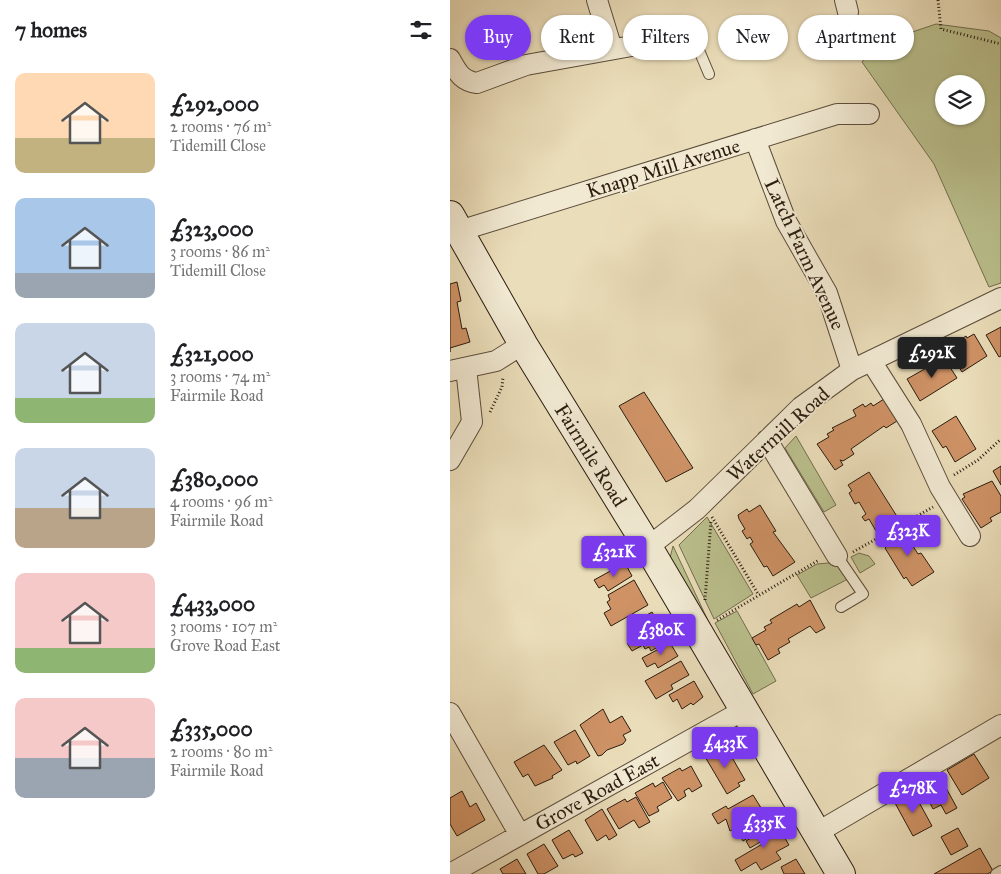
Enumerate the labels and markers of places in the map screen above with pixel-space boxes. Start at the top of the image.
pin: £292K [897,336,967,379]
pin: £323K [873,514,943,557]
pin: £321K [579,536,649,578]
pin: £380K [626,614,696,656]
pin: £433K [690,726,760,769]
pin: £278K [878,772,948,814]
pin: £335K [729,806,799,849]

